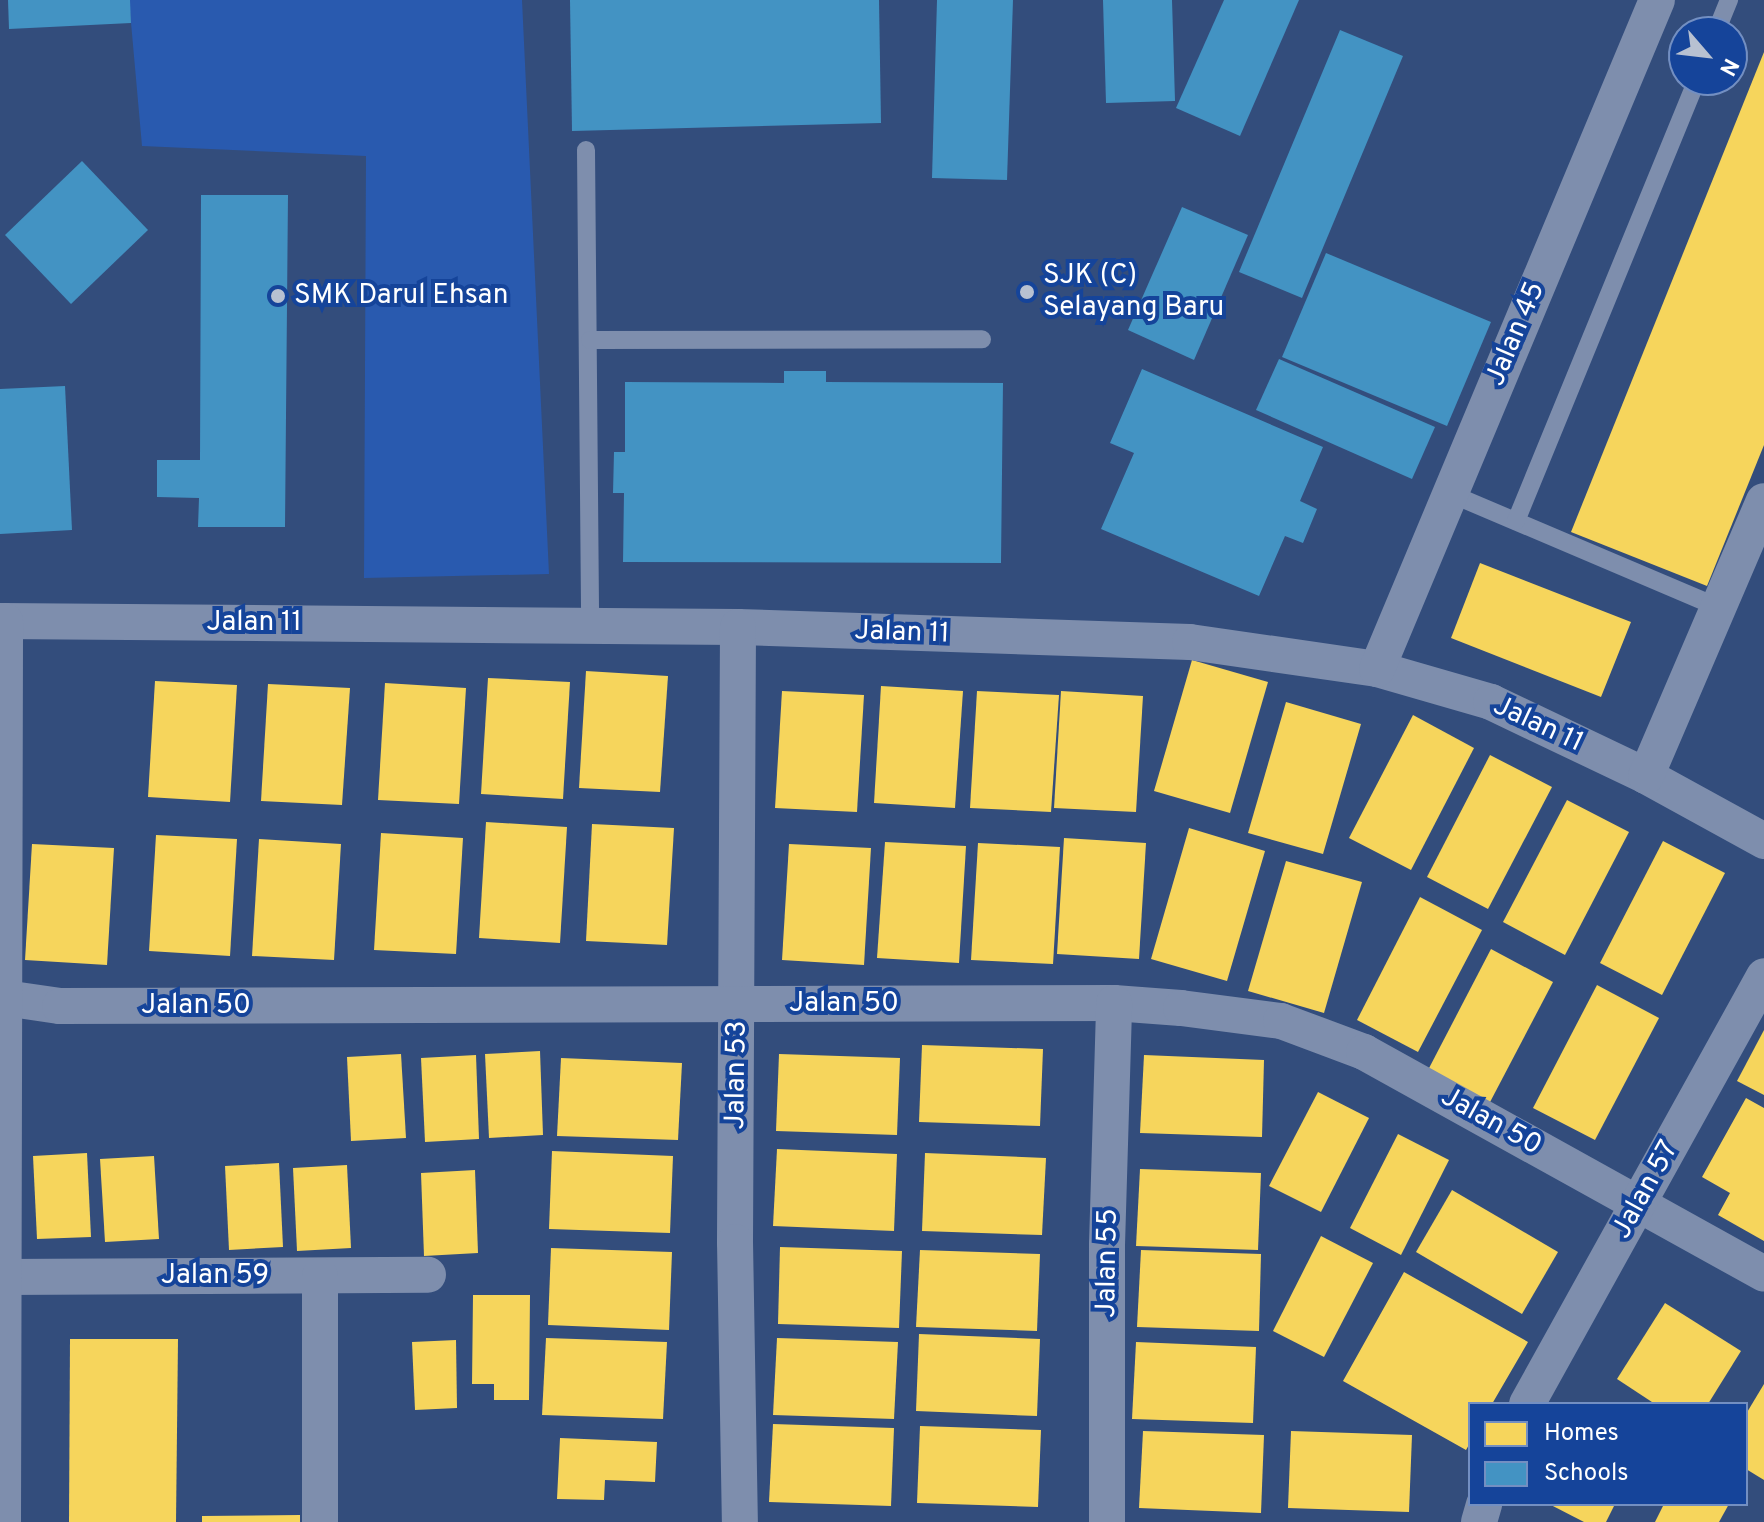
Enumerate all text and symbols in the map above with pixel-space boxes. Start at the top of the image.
north arrow [1668,16,1748,96]
text: N [1712,53,1743,80]
place label: SJK (C) Selayang Baru [1043,259,1224,325]
street label: Jalan 45 [1479,277,1553,391]
place label: SMK Darul Ehsan [294,279,508,313]
marker: SJK (C) Selayang Baru [1018,283,1036,301]
marker: SMK Darul Ehsan [269,287,287,305]
street label: Jalan 11 [206,606,302,640]
street label: Jalan 11 [854,615,950,651]
street label: Jalan 11 [1488,690,1588,760]
street label: Jalan 50 [789,987,899,1021]
street label: Jalan 50 [141,989,251,1023]
street label: Jalan 53 [719,1020,755,1130]
street label: Jalan 50 [1435,1081,1547,1163]
street label: Jalan 57 [1605,1135,1687,1245]
street label: Jalan 55 [1090,1208,1126,1318]
street label: Jalan 59 [161,1259,269,1293]
legend [1468,1402,1748,1506]
text: Homes [1544,1419,1619,1449]
text: Schools [1544,1459,1629,1489]

